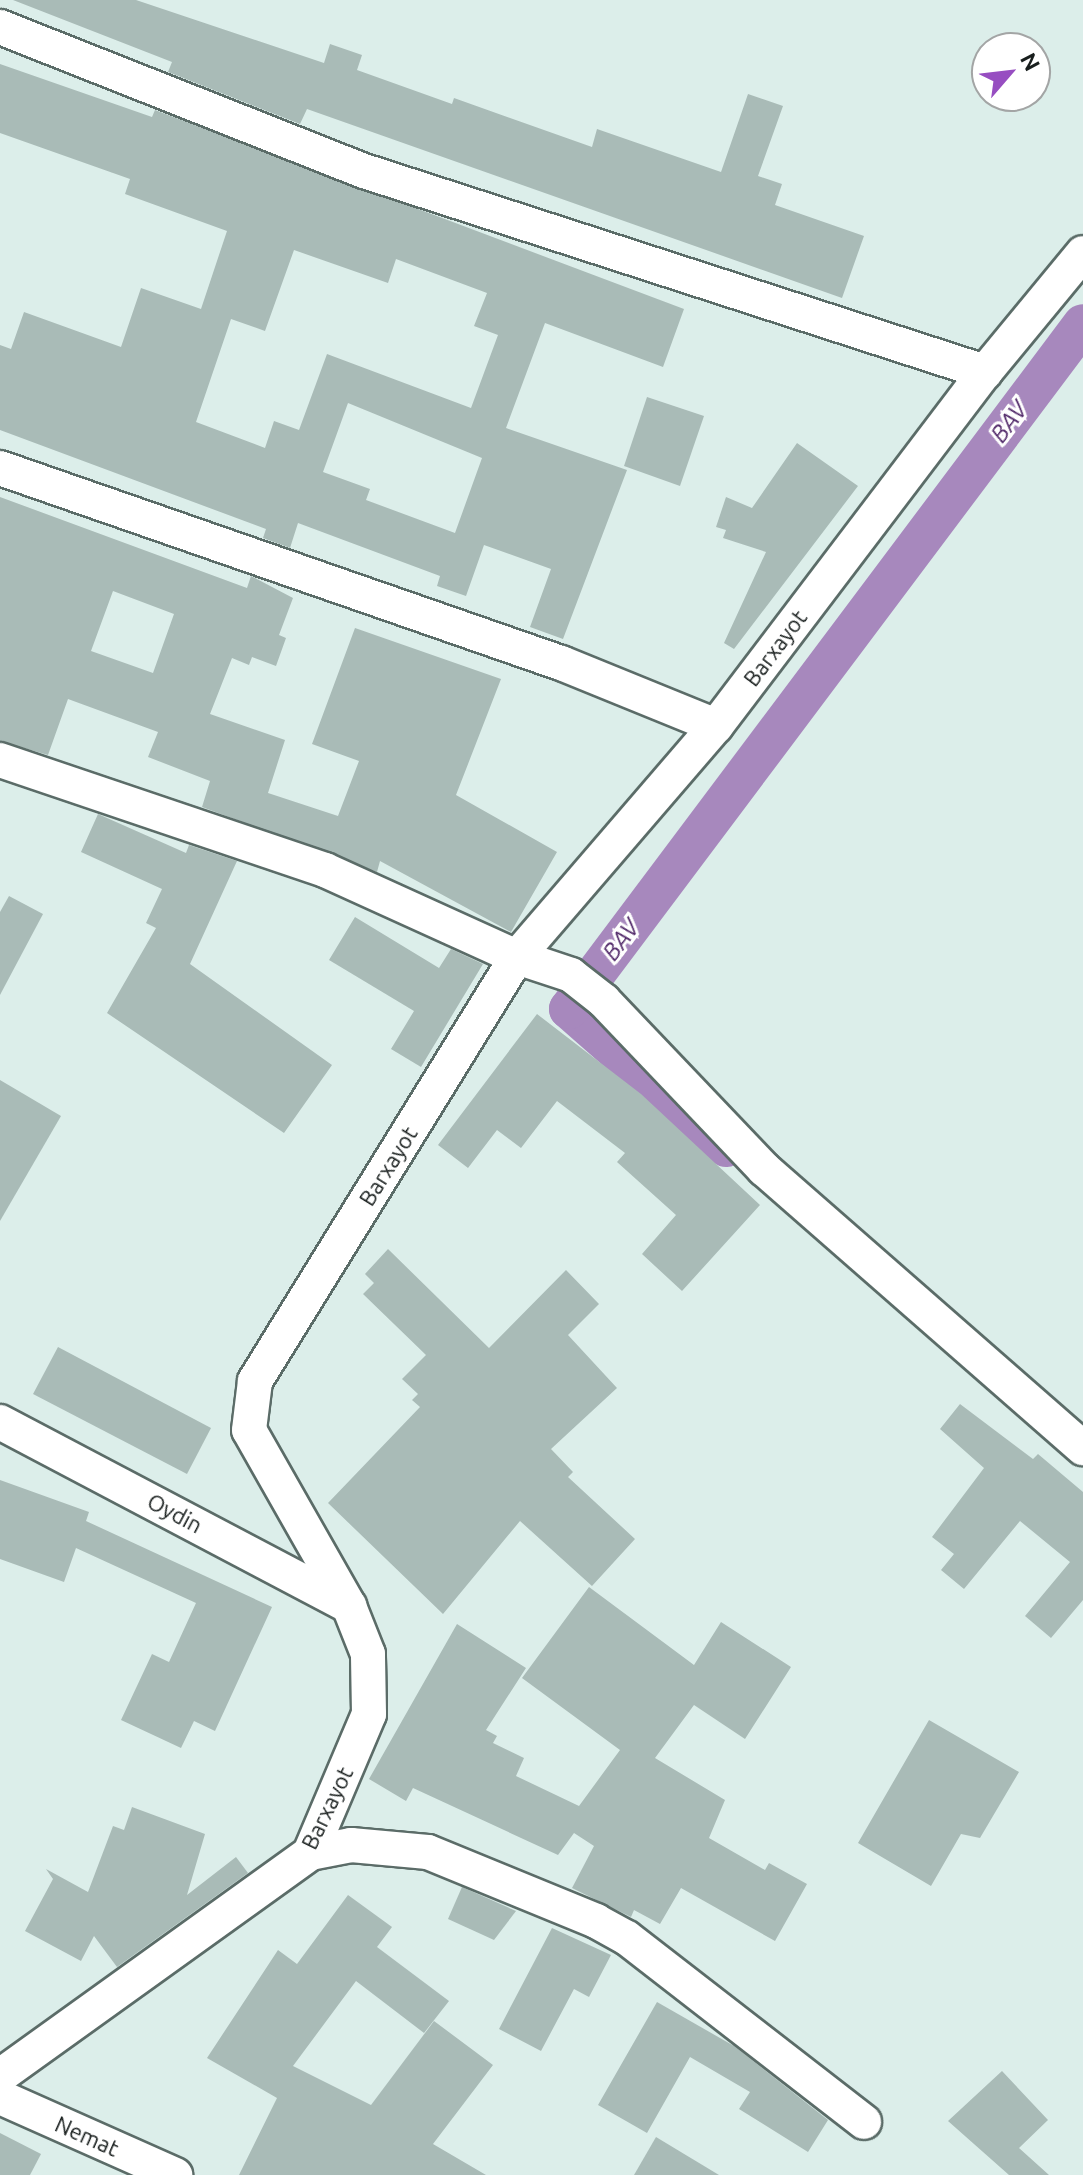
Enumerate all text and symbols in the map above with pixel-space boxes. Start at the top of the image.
north arrow [971,32,1051,112]
text: N [1016,48,1046,75]
water label: BAV [984,396,1034,448]
street label: Barxayot [738,605,812,691]
water label: BAV [596,914,646,966]
street label: Barxayot [353,1122,423,1210]
street label: Oydin [143,1488,207,1538]
street label: Barxayot [296,1762,358,1854]
street label: Nemat [51,2110,123,2162]

